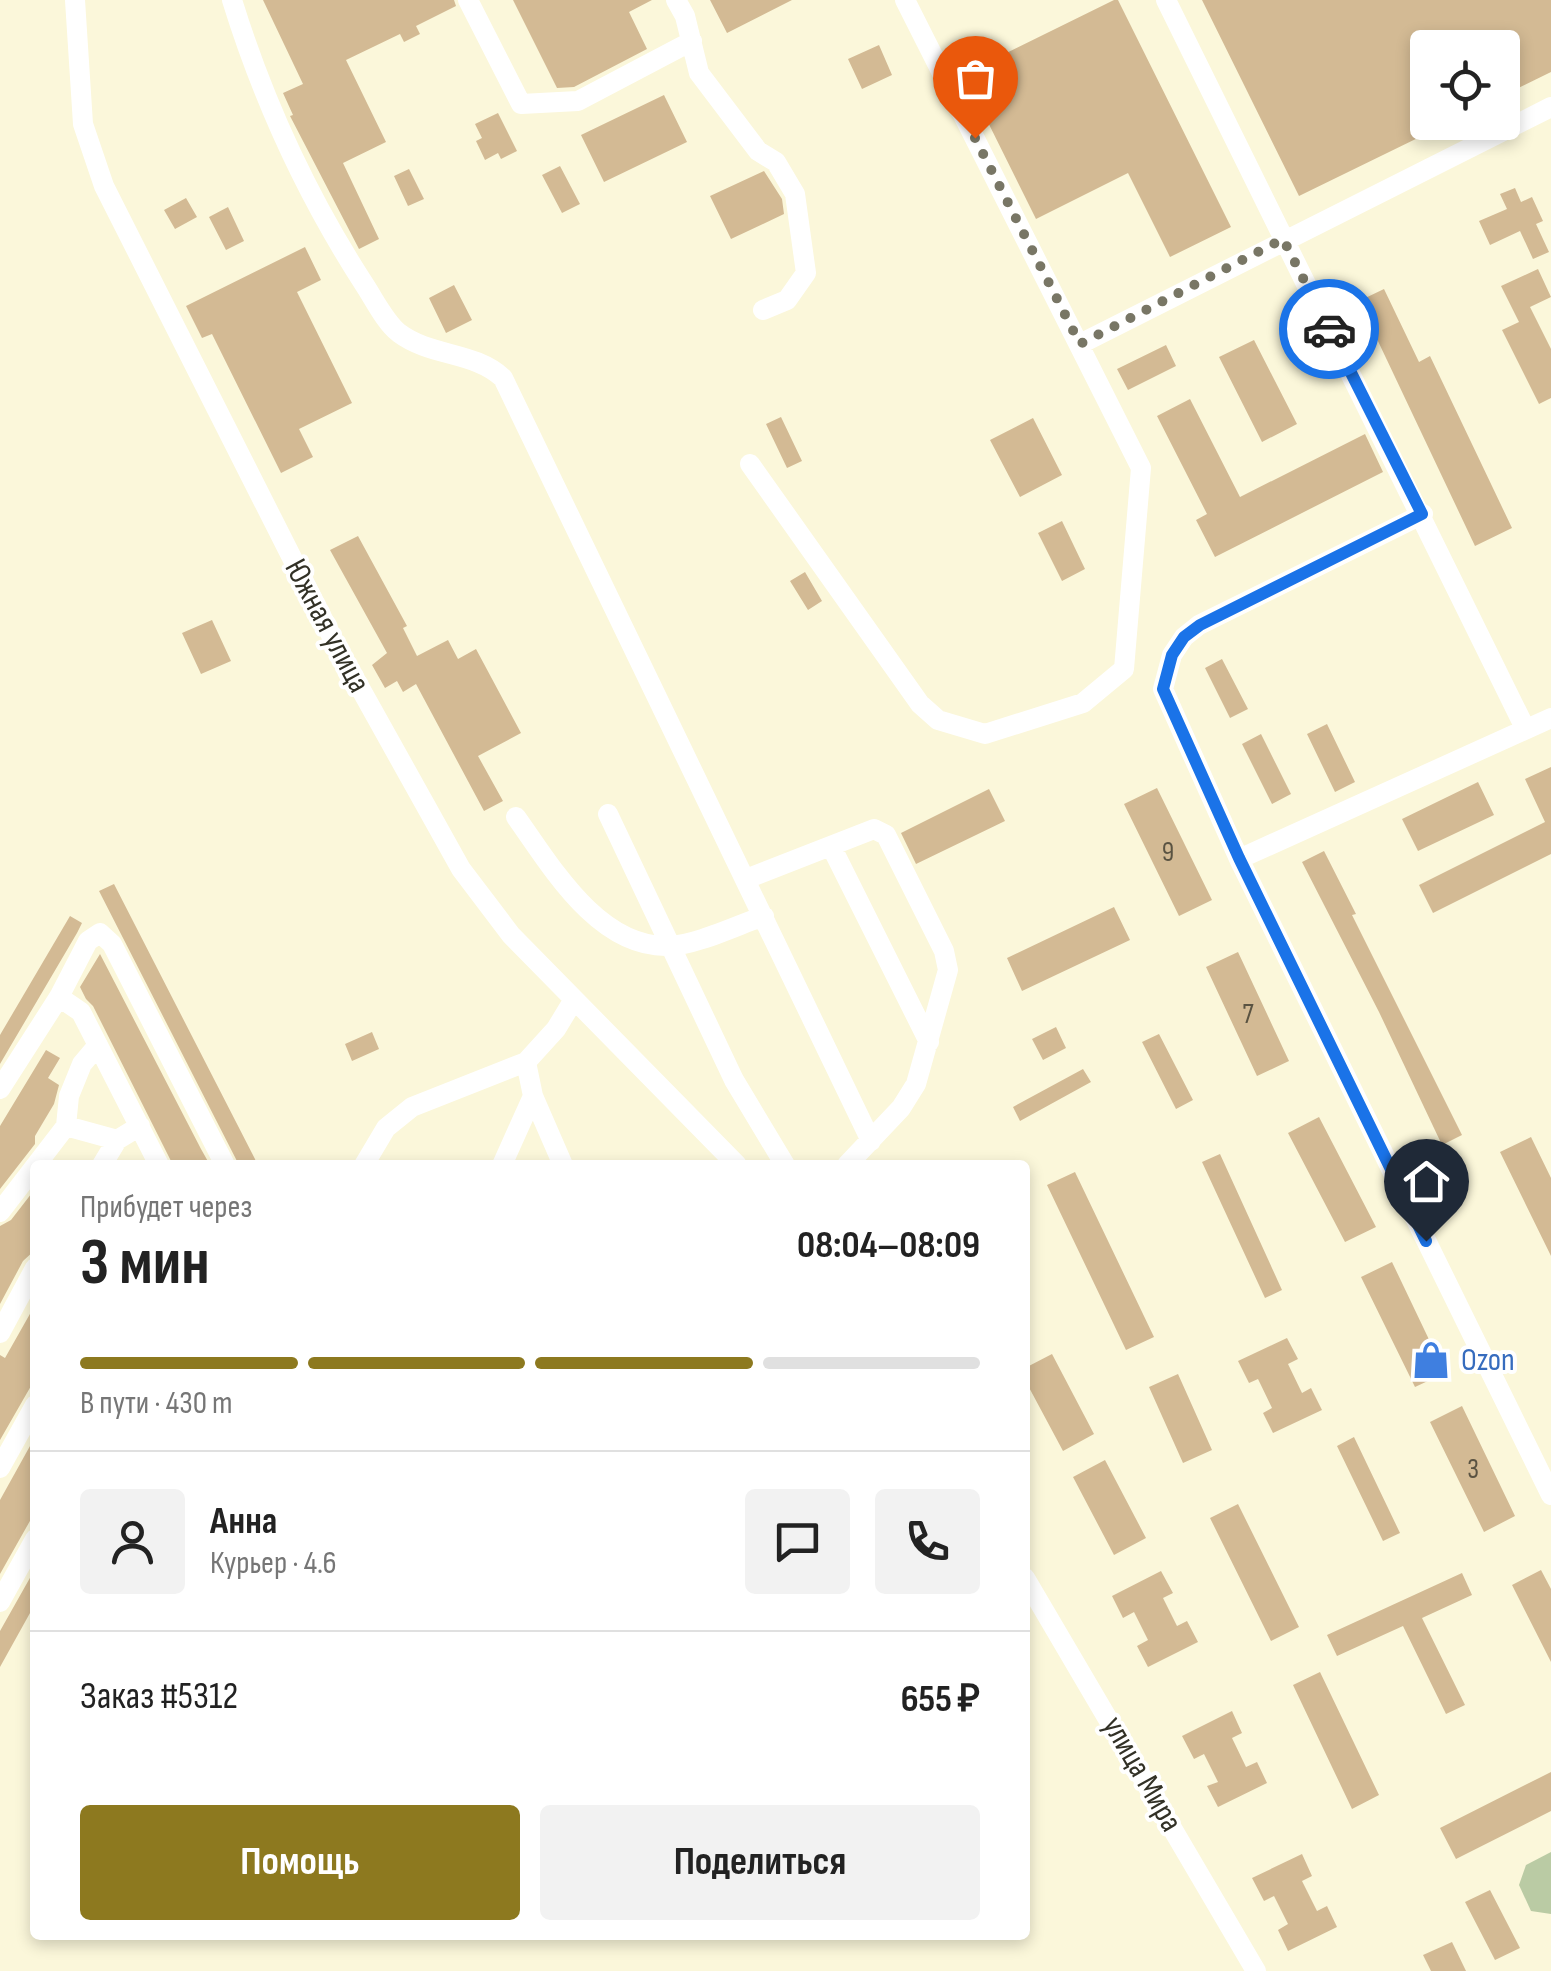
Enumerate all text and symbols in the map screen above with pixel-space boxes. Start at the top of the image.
map controls [1410,30,1520,140]
button: locate [1410,30,1520,140]
pin [933,36,1018,139]
icon: bag [948,51,1003,106]
courier [1279,279,1379,379]
icon: car [1302,302,1357,357]
street label: Южная улица [276,553,378,699]
house number: 9 [1162,836,1174,869]
house number: 7 [1242,998,1254,1031]
pin [1384,1139,1469,1242]
icon: home [1399,1154,1454,1209]
text: Прибудет через [80,1188,252,1227]
text: 08:04–08:09 [797,1223,980,1268]
text: 3 мин [80,1225,210,1303]
shop icon: Ozon [1410,1339,1452,1381]
place label: Ozon [1461,1341,1515,1380]
text: В пути · 430 m [80,1384,233,1423]
house number: 3 [1467,1453,1479,1486]
button: person [80,1489,185,1594]
button: chat [745,1489,850,1594]
button: phone [875,1489,980,1594]
text: Анна [210,1499,277,1544]
text: Курьер · 4.6 [210,1544,336,1583]
text: Заказ #5312 [80,1674,238,1719]
text: 655 ₽ [901,1677,980,1722]
street label: улица Мира [1093,1709,1191,1839]
button: Помощь [80,1805,520,1920]
button: Поделиться [540,1805,980,1920]

